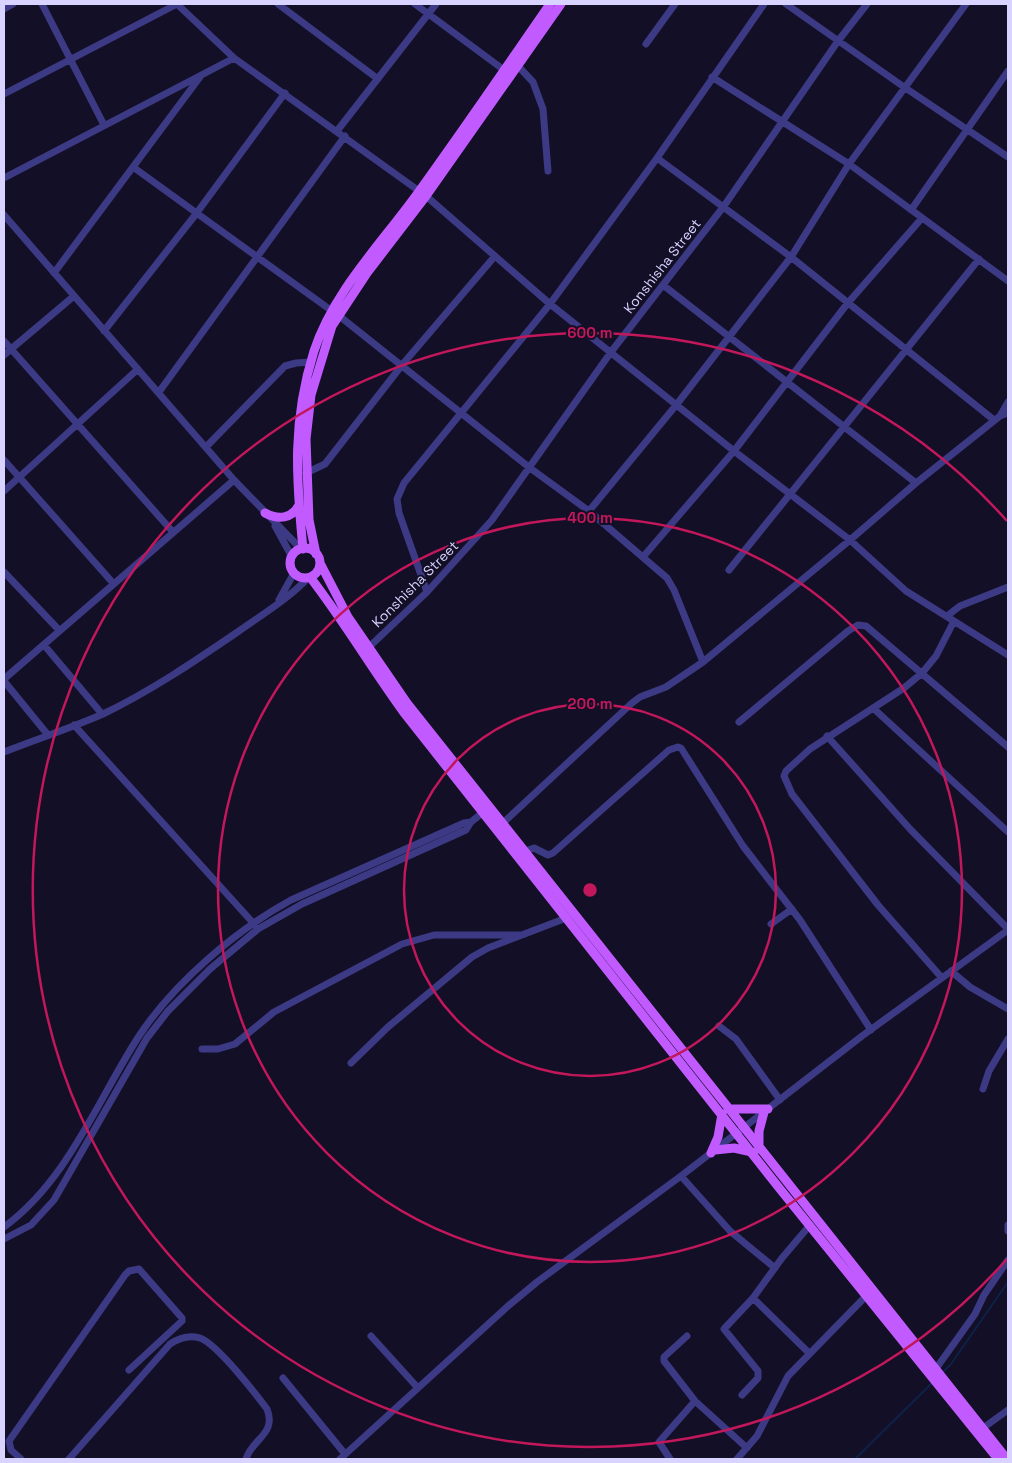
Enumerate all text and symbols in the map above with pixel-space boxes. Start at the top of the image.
street label: Konshisha Street [619,215,705,317]
text: 600 m [567,323,613,342]
text: 400 m [567,508,613,527]
street label: Konshisha Street [368,537,462,631]
text: 200 m [568,694,612,713]
centre of rings [581,881,599,899]

